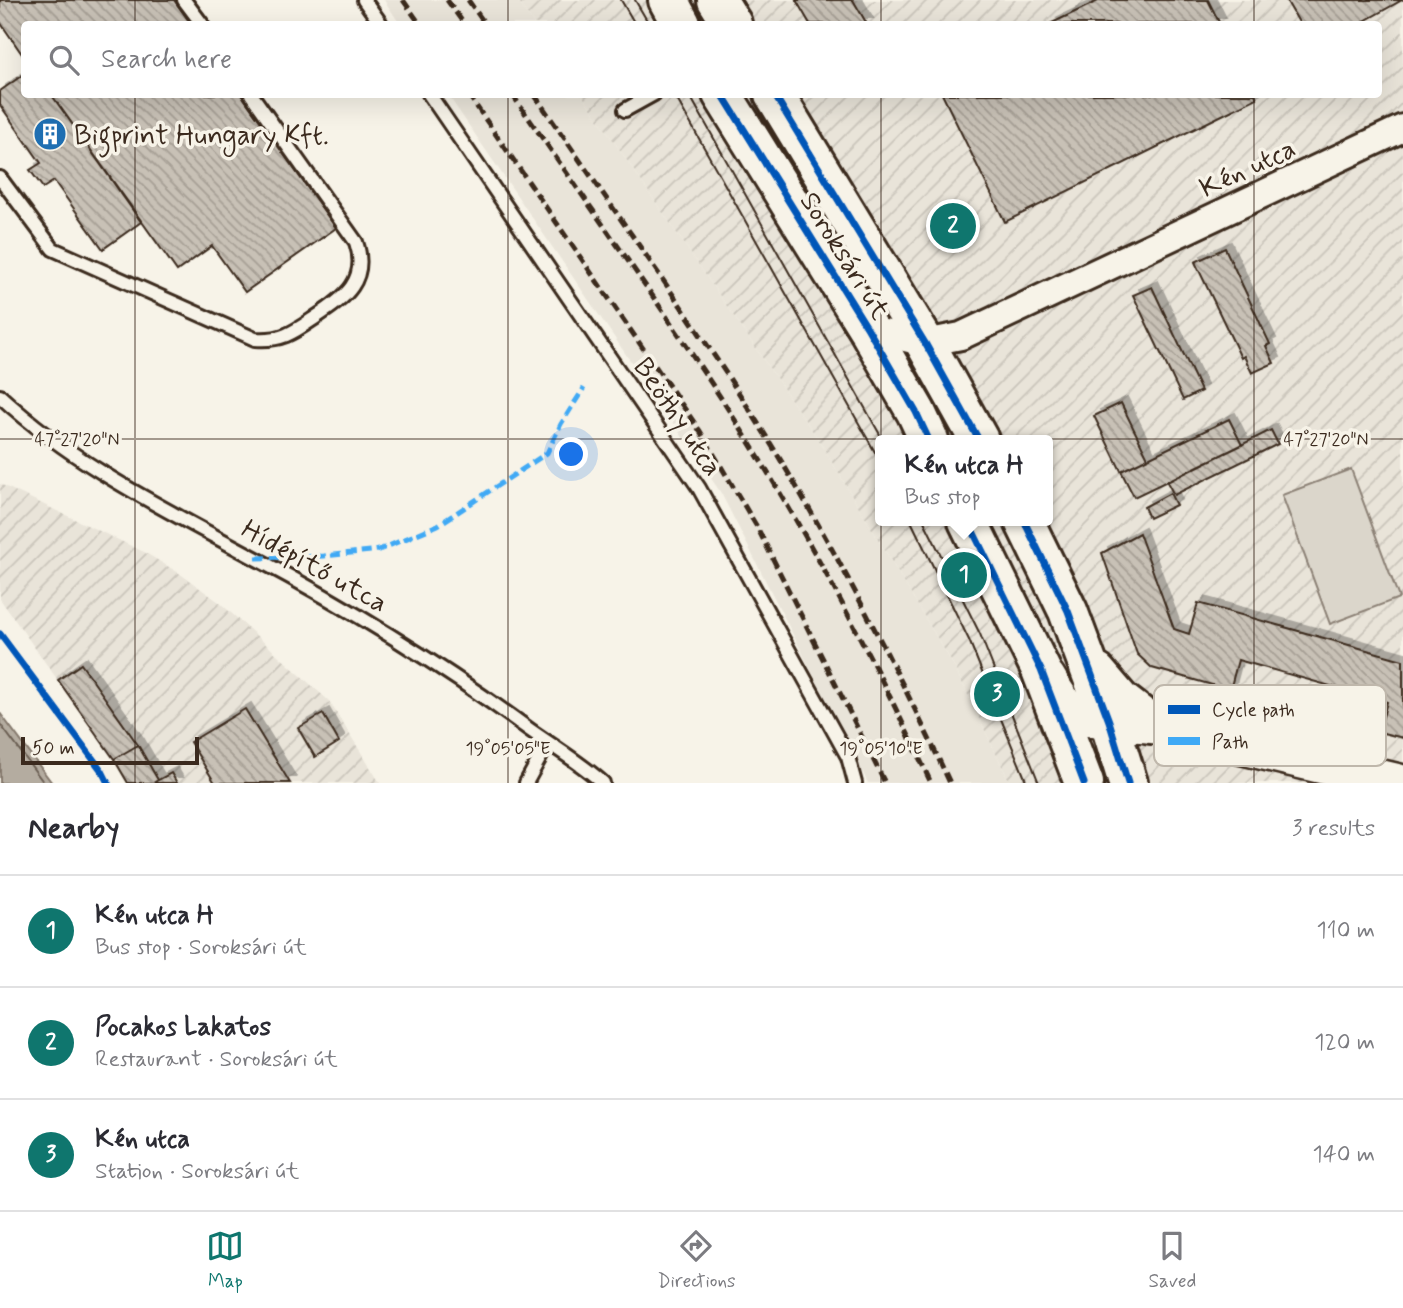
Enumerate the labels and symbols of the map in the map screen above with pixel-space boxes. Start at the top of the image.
building icon: Bigprint Hungary Kft. [31,115,69,153]
place label: Bigprint Hungary Kft. [74,118,329,158]
street label: Kén utca [1194,131,1302,208]
street label: Soroksári út [790,186,898,328]
pin: 2 [930,200,976,252]
street label: Beöthy utca [624,351,730,484]
text: 47°27'20"N [35,428,119,452]
text: 47°27'20"N [1284,428,1368,452]
your location [554,437,588,471]
street label: Hídépítő utca [234,512,394,623]
pin: 1 [941,549,987,601]
pin: 3 [974,668,1020,720]
legend [1154,685,1386,766]
text: Cycle path [1212,698,1295,723]
text: Path [1212,730,1249,755]
scale bar [21,734,200,766]
text: 19°05'05"E [465,737,551,761]
text: 19°05'10"E [839,737,923,761]

